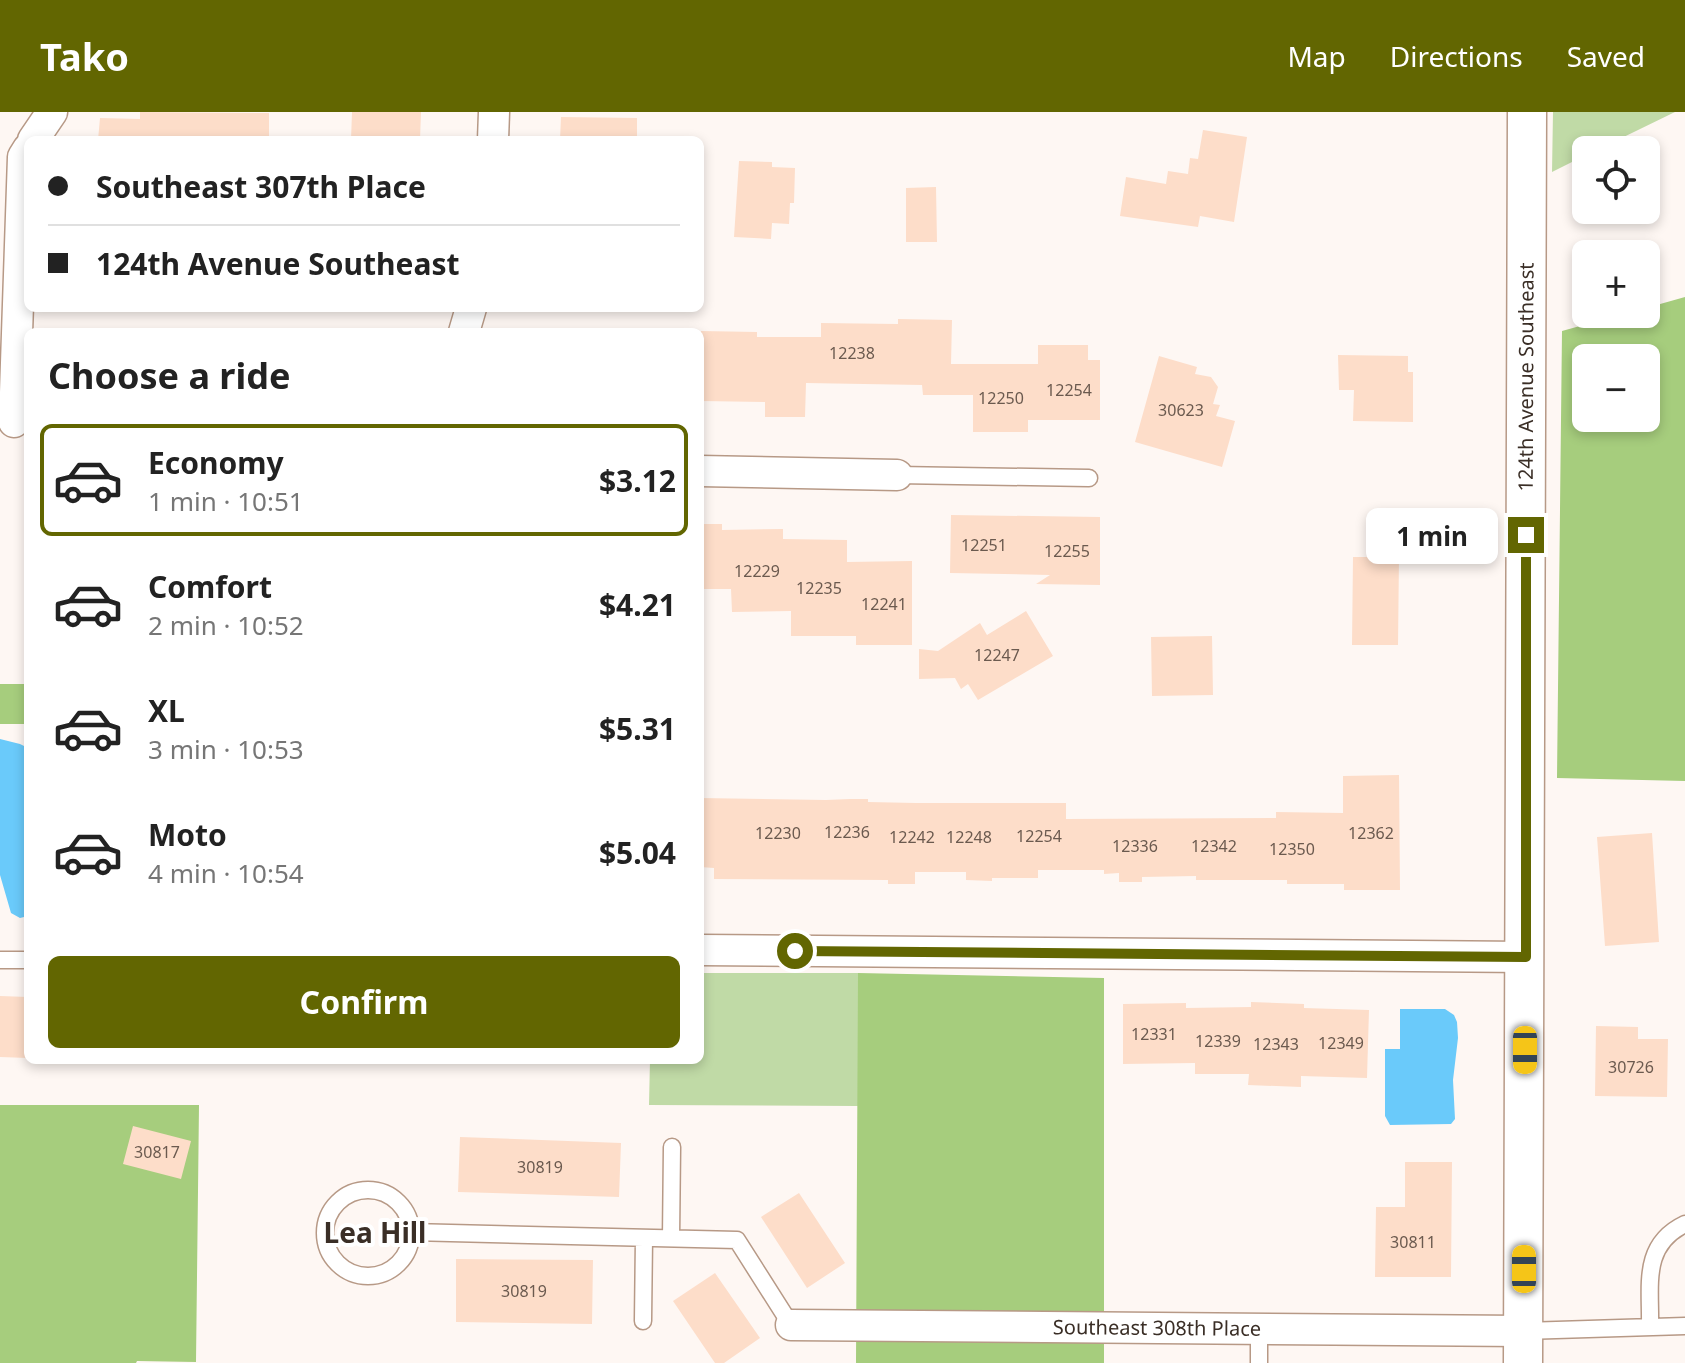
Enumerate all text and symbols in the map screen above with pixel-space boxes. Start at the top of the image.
text: Tako [40,30,129,82]
text: Map [1287,37,1346,75]
text: Directions [1390,37,1523,75]
text: Saved [1567,37,1645,75]
map controls [1572,136,1660,432]
button: locate [1572,136,1660,224]
text: Southeast 307th Place [96,166,426,207]
button: + [1572,240,1660,328]
text: 124th Avenue Southeast [96,243,460,284]
street label: 124th Avenue Southeast [1512,262,1540,492]
house number: 12238 [829,342,875,364]
button: − [1572,344,1660,432]
text: Choose a ride [48,351,290,400]
house number: 12254 [1046,379,1092,401]
house number: 12250 [978,387,1024,409]
house number: 30623 [1158,399,1204,421]
text: Economy [148,442,284,483]
icon: car [52,444,124,516]
text: $3.12 [599,460,676,501]
text: 1 min · 10:51 [148,483,304,519]
callout: 1 min [1366,507,1498,563]
route end [1508,517,1544,553]
text: 1 min [1396,518,1468,554]
house number: 12251 [961,534,1007,556]
house number: 12255 [1044,540,1090,562]
house number: 12229 [734,560,780,582]
text: Comfort [148,566,272,607]
icon: car [52,568,124,640]
house number: 12235 [796,577,842,599]
text: $4.21 [599,584,676,625]
house number: 12241 [861,593,907,615]
text: 2 min · 10:52 [148,607,304,643]
house number: 12247 [974,644,1020,666]
text: XL [148,690,185,731]
icon: car [52,692,124,764]
text: $5.31 [599,708,676,749]
text: 3 min · 10:53 [148,731,304,767]
text: Moto [148,814,227,855]
icon: car [52,816,124,888]
house number: 12236 [824,821,870,843]
house number: 12230 [755,822,801,844]
house number: 12362 [1348,822,1394,844]
house number: 12254 [1016,825,1062,847]
house number: 12242 [889,826,935,848]
house number: 12248 [946,826,992,848]
text: $5.04 [599,832,676,873]
house number: 12336 [1112,835,1158,857]
house number: 12342 [1191,835,1237,857]
house number: 12350 [1269,838,1315,860]
text: 4 min · 10:54 [148,855,304,891]
route start [777,933,813,969]
button: Confirm [48,956,680,1048]
house number: 12331 [1131,1023,1177,1045]
car [1513,1026,1537,1074]
house number: 12339 [1195,1030,1241,1052]
house number: 12349 [1318,1032,1364,1054]
house number: 12343 [1253,1033,1299,1055]
house number: 30726 [1608,1056,1654,1078]
house number: 30817 [134,1141,180,1163]
house number: 30819 [517,1156,563,1178]
district label: Lea Hill [324,1213,426,1251]
house number: 30811 [1390,1231,1436,1253]
car [1512,1245,1536,1293]
house number: 30819 [501,1280,547,1302]
street label: Southeast 308th Place [1053,1313,1261,1342]

